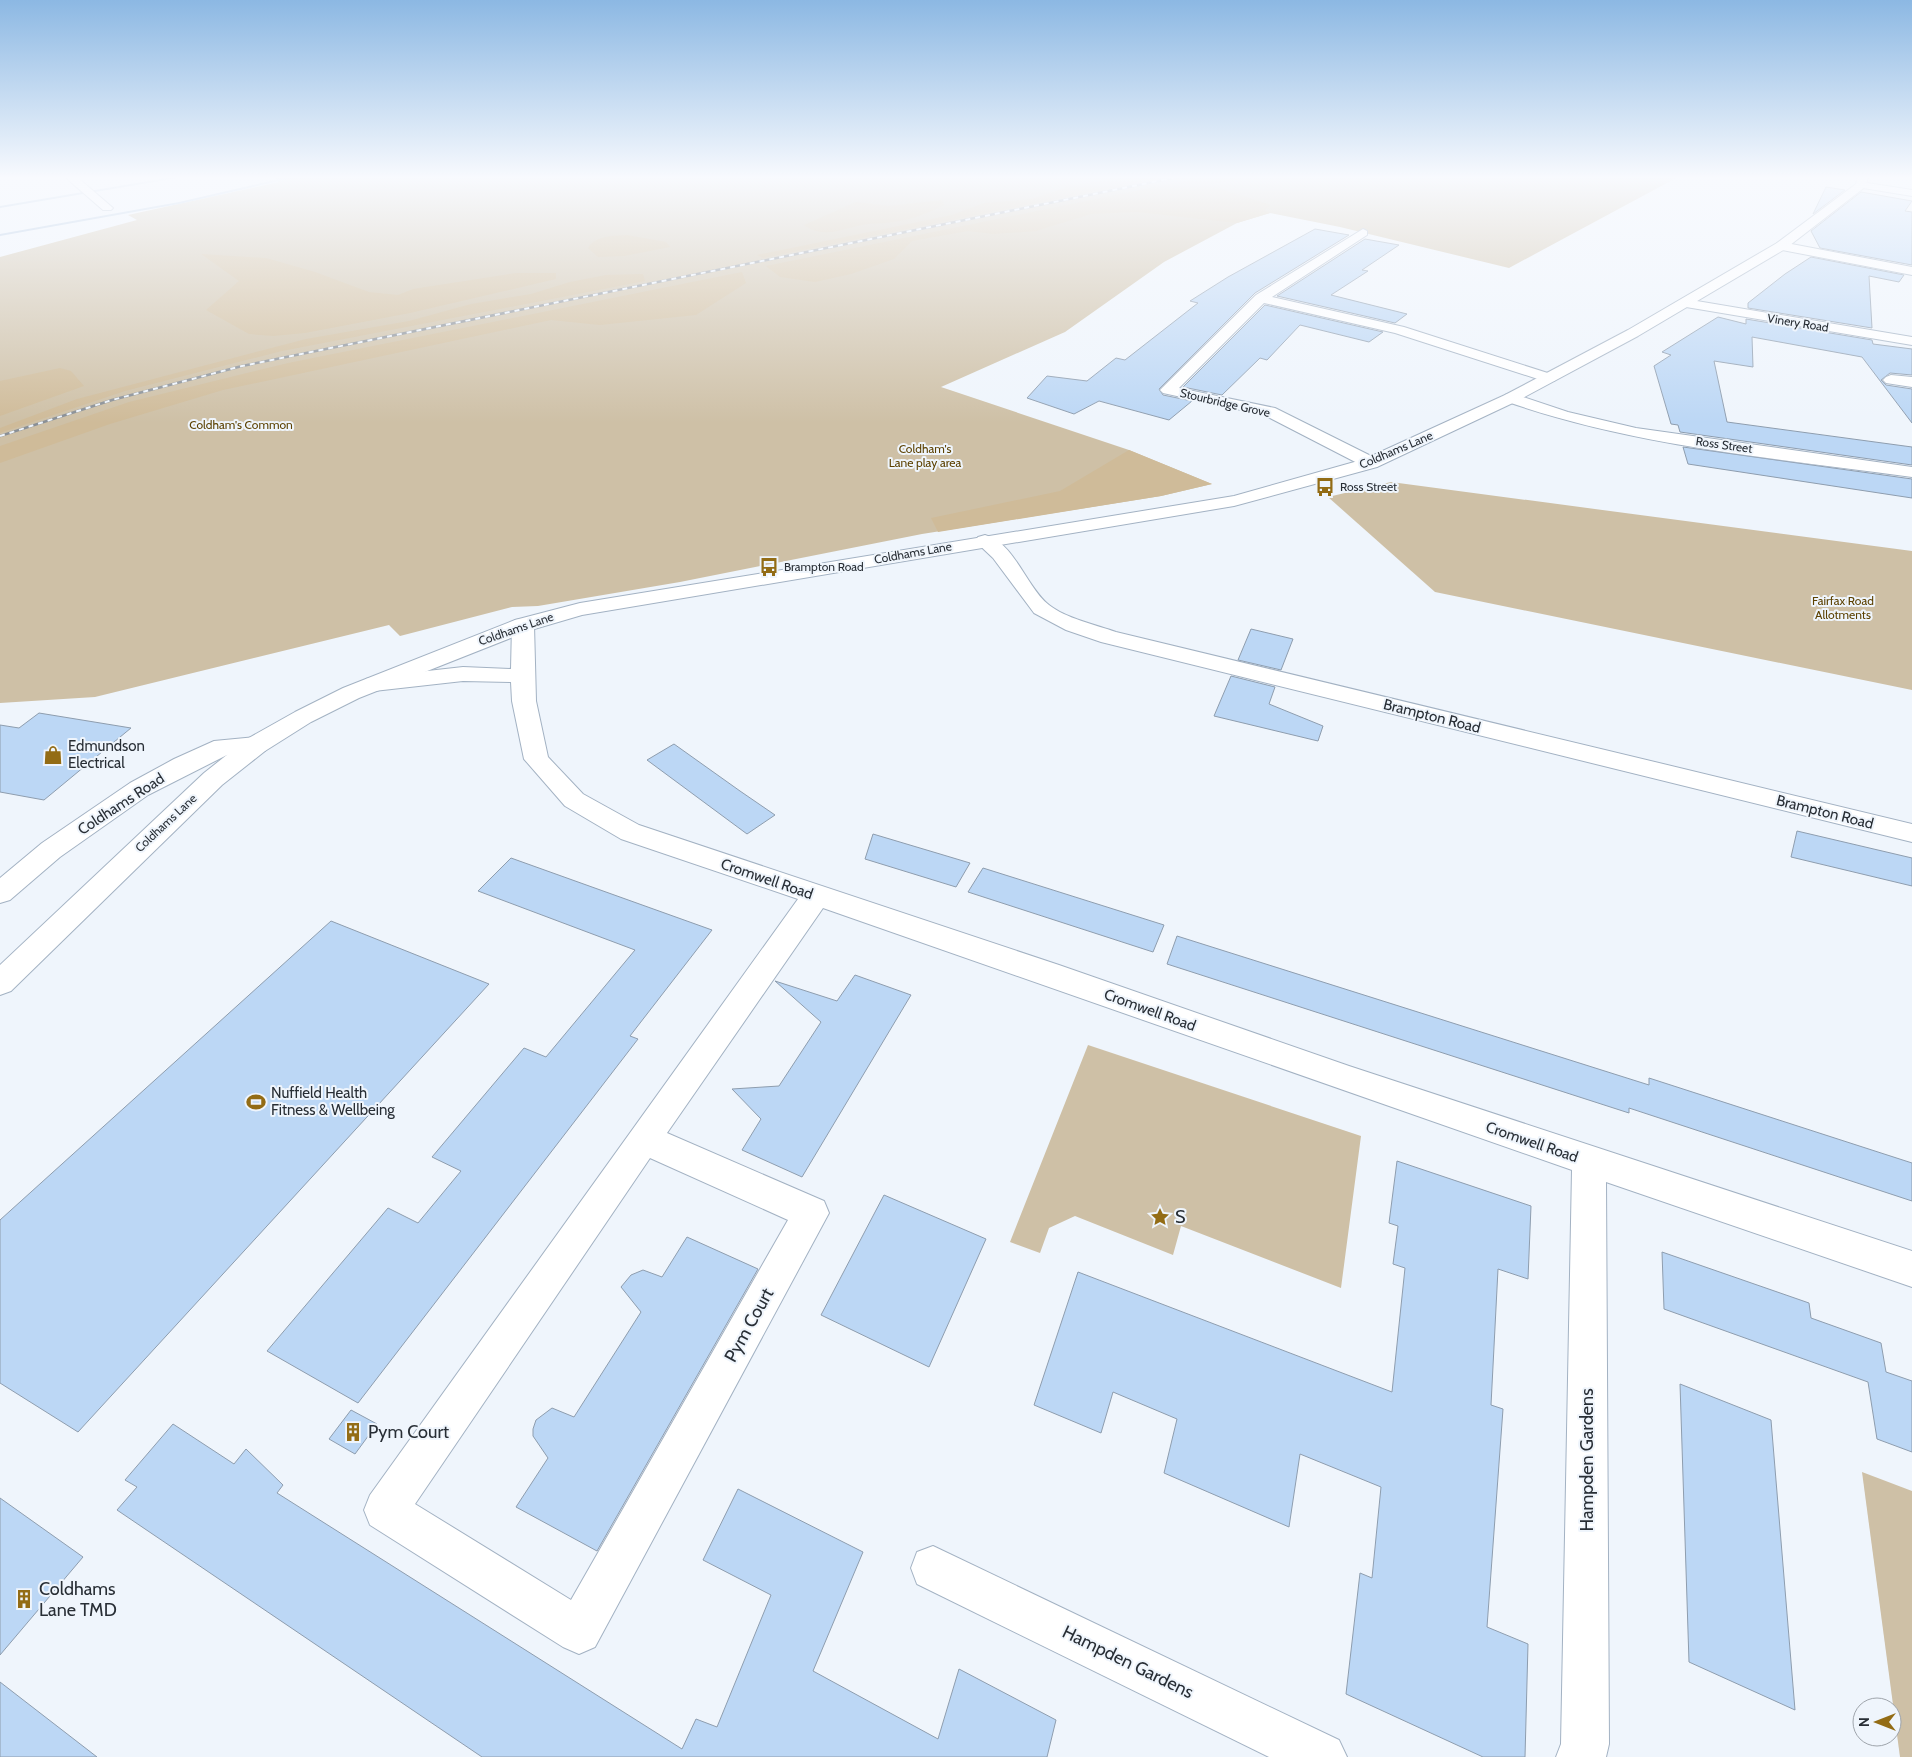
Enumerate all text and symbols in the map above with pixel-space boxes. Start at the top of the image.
street label: Vinery Road [1766,310,1830,335]
street label: Stourbridge Grove [1179,385,1272,420]
park label: Coldham's Common [189,417,293,432]
street label: Coldhams Lane [1357,427,1435,472]
street label: Ross Street [1695,433,1753,456]
park label: Coldham's Lane play area [889,441,961,470]
bus stop icon: Ross Street [1314,476,1336,498]
place label: Ross Street [1340,479,1397,494]
street label: Coldhams Lane [873,538,953,567]
bus stop icon: Brampton Road [758,556,780,578]
place label: Brampton Road [784,559,864,574]
park label: Fairfax Road Allotments [1812,593,1874,622]
street label: Coldhams Lane [476,609,555,648]
street label: Brampton Road [1381,695,1483,737]
place label: Edmundson Electrical [68,737,145,772]
shop icon: Edmundson Electrical [42,744,64,766]
street label: Coldhams Road [74,769,168,839]
street label: Coldhams Lane [132,790,199,855]
street label: Brampton Road [1774,791,1876,833]
street label: Cromwell Road [718,855,816,903]
street label: Cromwell Road [1102,985,1198,1035]
place label: Nuffield Health Fitness & Wellbeing [271,1084,395,1119]
sports icon: Nuffield Health Fitness & Wellbeing [245,1091,267,1113]
street label: Cromwell Road [1483,1118,1581,1166]
place icon: S [1149,1206,1171,1228]
place label: S [1175,1206,1186,1228]
street label: Pym Court [720,1284,778,1366]
street label: Hampden Gardens [1576,1388,1598,1532]
building icon: Pym Court [342,1421,364,1443]
place label: Pym Court [368,1421,449,1443]
place label: Coldhams Lane TMD [39,1578,117,1621]
building icon: Coldhams Lane TMD [13,1588,35,1610]
street label: Hampden Gardens [1059,1621,1197,1703]
north arrow [1852,1697,1902,1747]
text: N [1855,1717,1873,1727]

